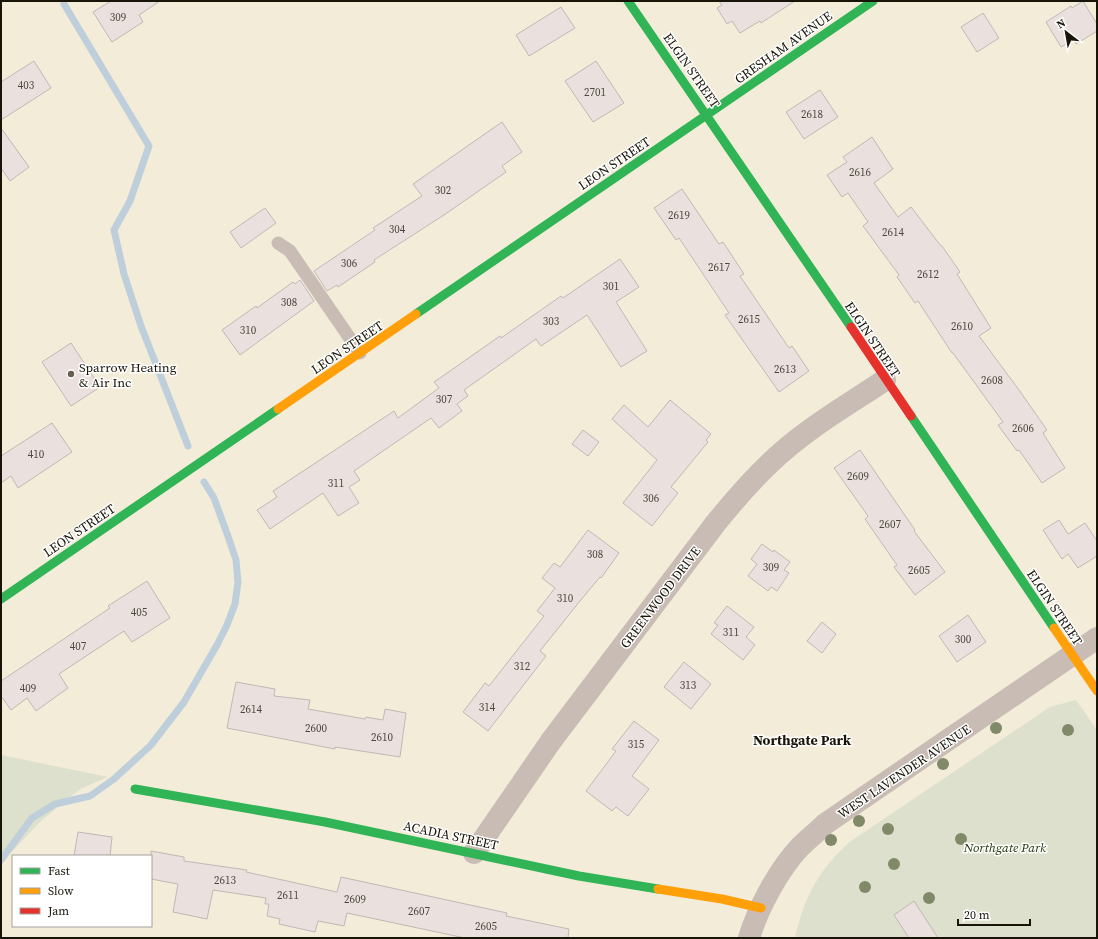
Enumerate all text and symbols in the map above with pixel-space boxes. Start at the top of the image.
street label: GRESHAM AVENUE [731,7,835,87]
house number: 309 [110,10,126,25]
north arrow [1046,12,1086,52]
text: N [1054,15,1068,32]
street label: ELGIN STREET [659,29,724,111]
house number: 403 [18,78,35,93]
house number: 2701 [584,85,606,100]
house number: 2618 [801,107,823,122]
street label: LEON STREET [575,133,654,194]
house number: 2616 [849,165,871,180]
house number: 302 [435,183,452,198]
house number: 2619 [668,208,690,223]
house number: 304 [389,222,406,237]
house number: 2614 [882,225,904,240]
house number: 306 [341,256,358,271]
house number: 2617 [708,260,730,275]
house number: 2612 [917,267,939,282]
house number: 301 [603,279,619,294]
house number: 308 [281,295,297,310]
street label: ELGIN STREET [841,298,904,381]
house number: 2615 [738,312,760,327]
house number: 303 [543,314,560,329]
street label: LEON STREET [308,317,387,378]
house number: 2610 [951,319,973,334]
house number: 310 [240,323,257,338]
place label: Sparrow Heating & Air Inc [79,359,177,391]
house number: 2613 [774,362,796,377]
marker: Sparrow Heating & Air Inc [66,369,76,379]
house number: 2608 [981,373,1003,388]
house number: 307 [436,392,453,407]
house number: 2606 [1012,421,1034,436]
house number: 410 [28,447,45,462]
house number: 2609 [847,469,869,484]
house number: 311 [328,476,344,491]
house number: 306 [643,491,660,506]
street label: LEON STREET [40,500,119,561]
house number: 2607 [879,517,901,532]
street label: GREENWOOD DRIVE [616,543,704,652]
house number: 308 [587,547,603,562]
house number: 309 [763,560,779,575]
house number: 2605 [908,563,930,578]
street label: ELGIN STREET [1023,566,1086,649]
house number: 310 [557,591,574,606]
house number: 405 [131,605,148,620]
house number: 311 [723,625,739,640]
house number: 300 [955,632,972,647]
house number: 407 [70,639,87,654]
house number: 312 [514,659,531,674]
house number: 313 [680,678,697,693]
house number: 409 [20,681,36,696]
house number: 314 [479,700,496,715]
house number: 2614 [240,702,262,717]
street label: WEST LAVENDER AVENUE [835,720,974,822]
house number: 2600 [305,721,327,736]
house number: 2610 [371,730,393,745]
district label: Northgate Park [753,730,852,750]
house number: 315 [628,737,645,752]
street label: ACADIA STREET [402,817,500,854]
park label: Northgate Park [963,839,1047,856]
legend [12,855,152,927]
text: Fast [48,863,70,879]
house number: 2613 [214,873,236,888]
text: Slow [48,883,74,899]
house number: 2611 [277,888,299,903]
house number: 2609 [344,892,366,907]
scale bar [958,901,1030,927]
text: Jam [47,903,69,919]
house number: 2607 [408,904,430,919]
text: 20 m [964,907,990,923]
house number: 2605 [475,919,497,934]

